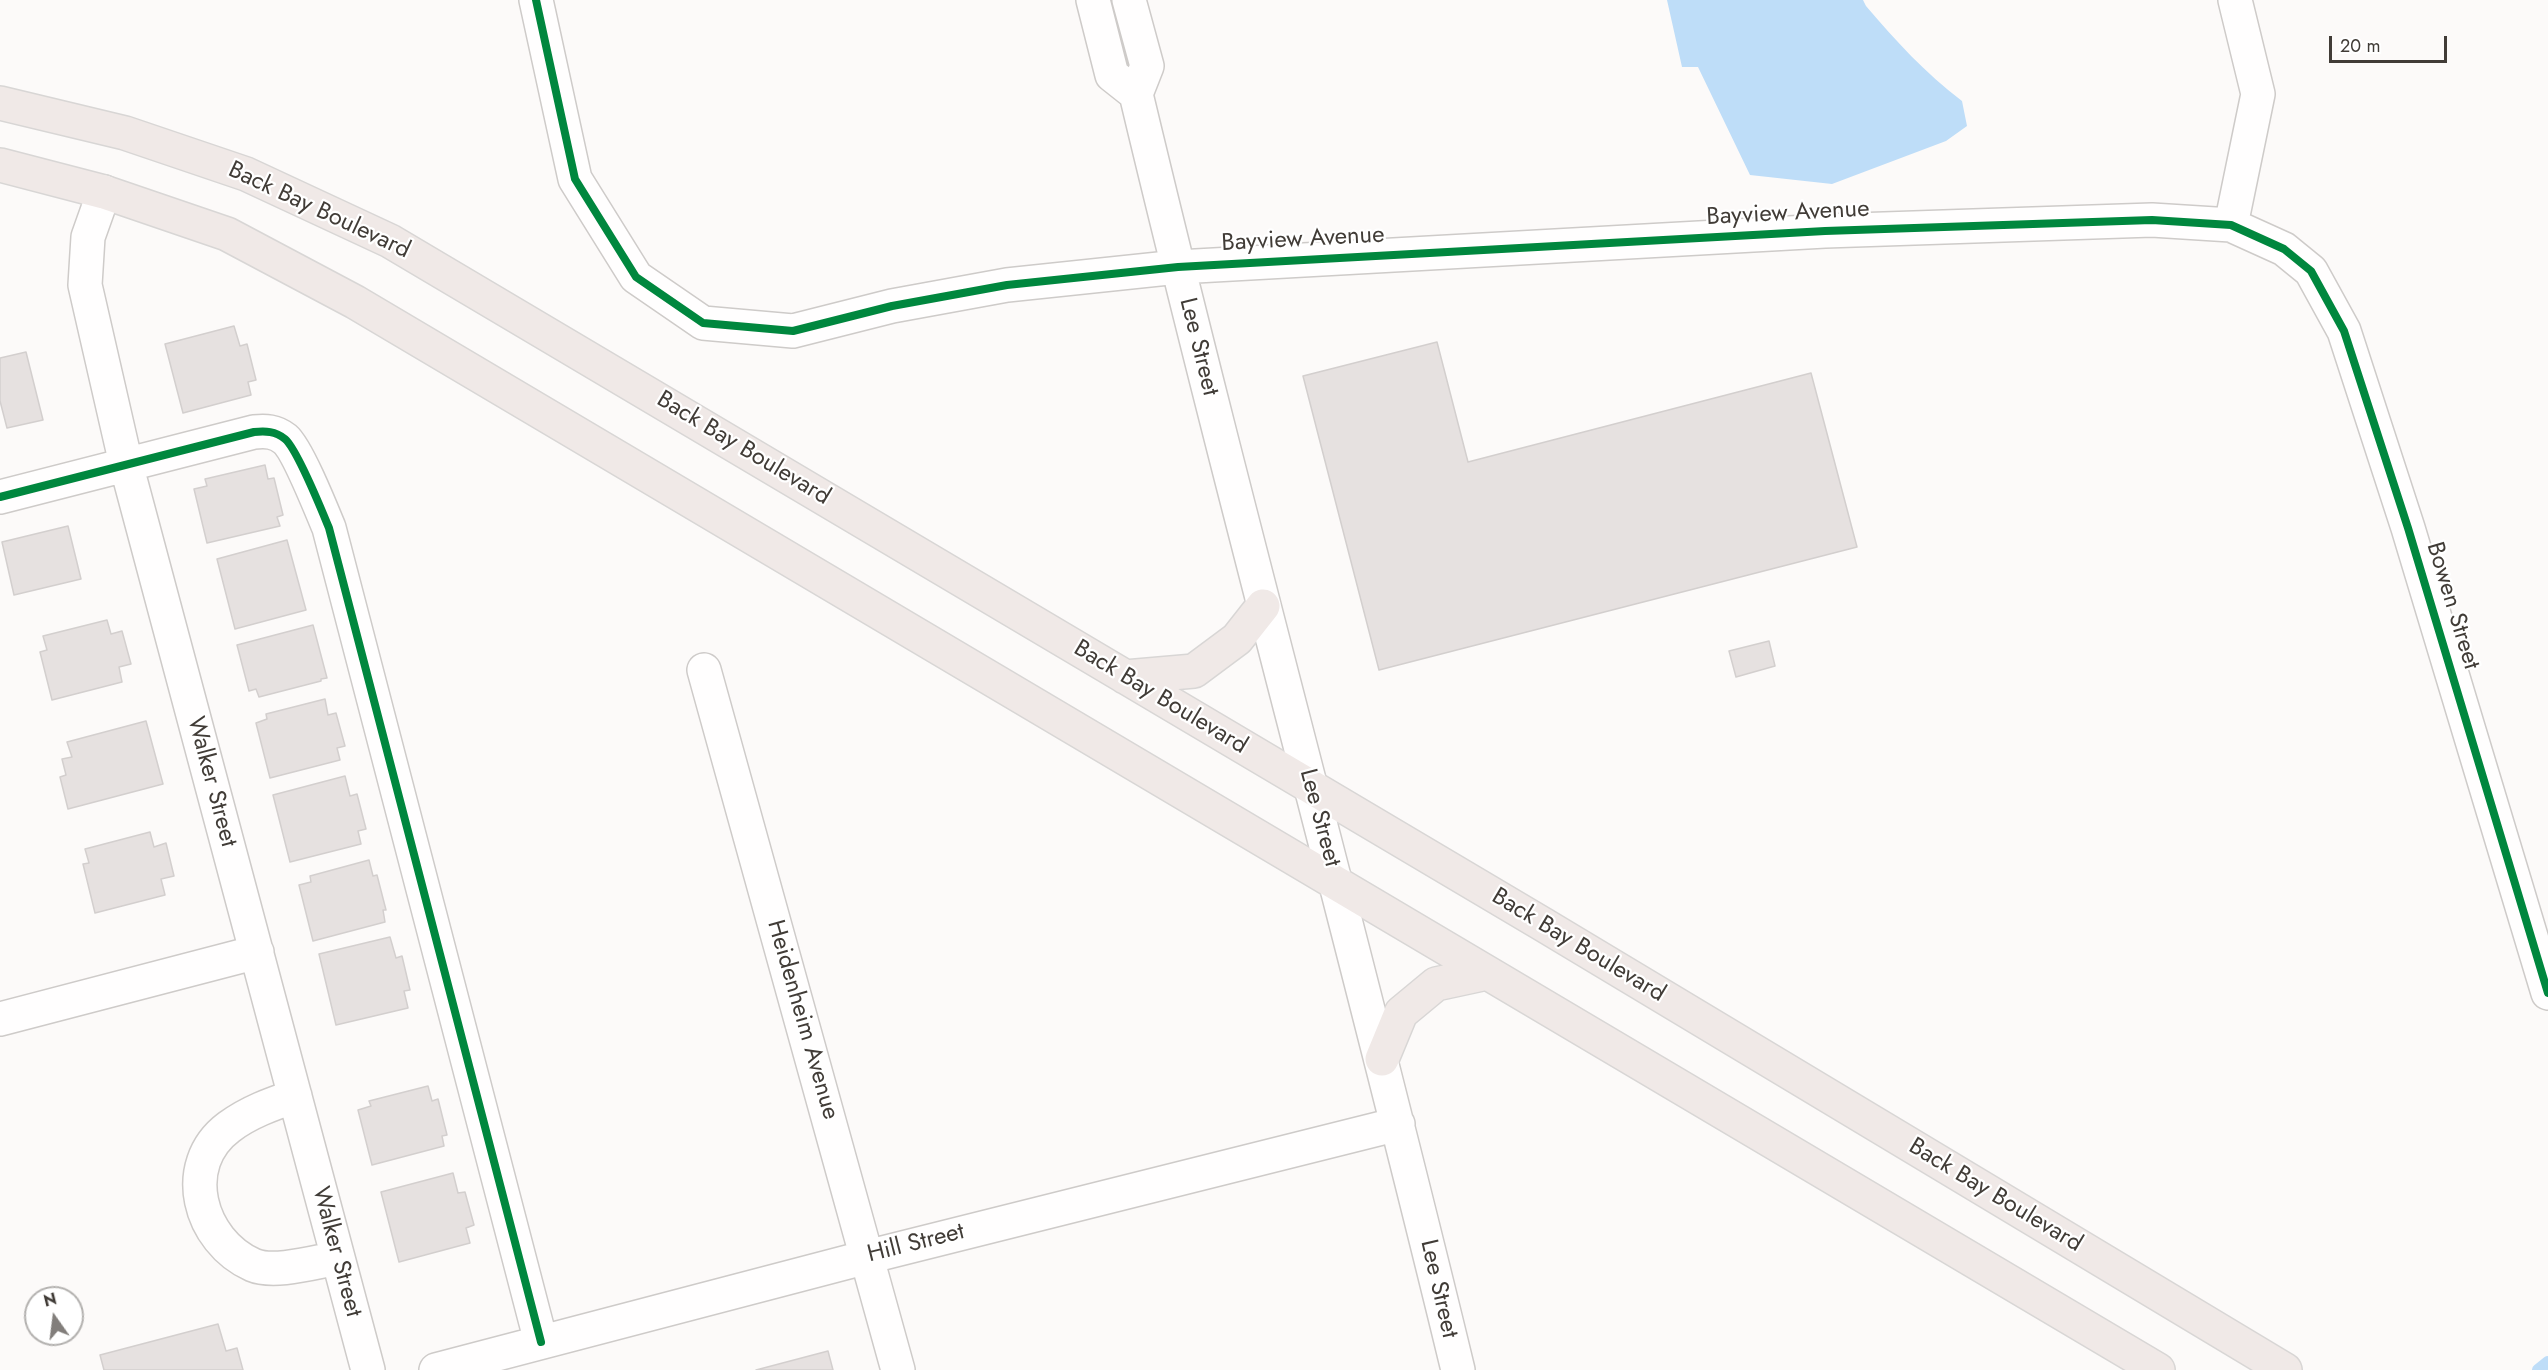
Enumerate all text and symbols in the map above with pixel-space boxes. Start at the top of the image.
scale bar [2332,24,2450,62]
text: 20 m [2340,33,2380,59]
street label: Back Bay Boulevard [223,156,415,266]
street label: Bayview Avenue [1706,195,1870,233]
street label: Bayview Avenue [1221,221,1385,259]
street label: Lee Street [1172,295,1224,399]
street label: Back Bay Boulevard [651,386,835,512]
street label: Bowen Street [2419,539,2485,673]
street label: Back Bay Boulevard [1068,635,1252,761]
street label: Walker Street [180,714,242,850]
street label: Lee Street [1292,766,1346,870]
street label: Back Bay Boulevard [1486,883,1670,1009]
street label: Heidenheim Avenue [760,917,844,1123]
street label: Back Bay Boulevard [1903,1133,2087,1259]
street label: Walker Street [305,1184,367,1320]
street label: Hill Street [865,1218,967,1270]
street label: Lee Street [1413,1237,1463,1341]
north arrow [24,1286,84,1346]
text: N [41,1287,59,1313]

